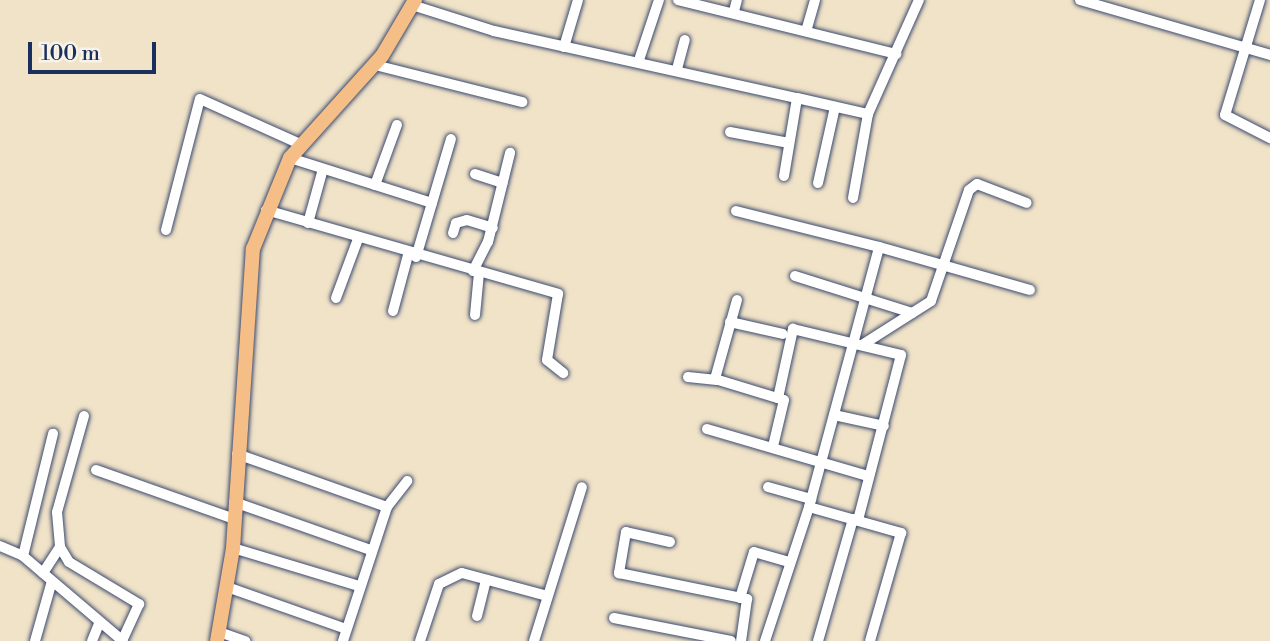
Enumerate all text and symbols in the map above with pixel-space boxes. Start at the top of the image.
scale bar [32,28,159,72]
text: 100 m [41,41,100,67]

